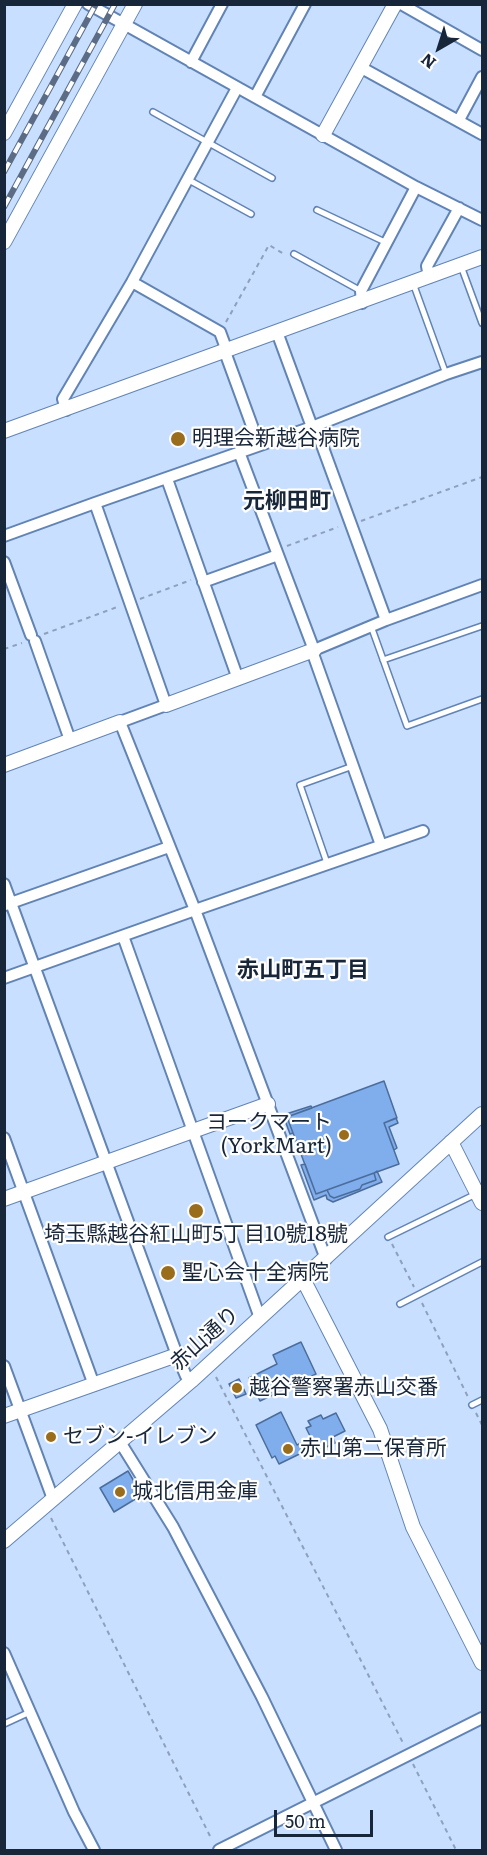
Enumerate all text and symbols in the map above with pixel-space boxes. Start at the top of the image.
north arrow [409,18,469,78]
text: N [415,48,440,76]
place label: 明理会新越谷病院 [192,426,360,452]
marker: 明理会新越谷病院 [169,430,187,448]
district label: 元柳田町 [243,489,331,515]
district label: 赤山町五丁目 [237,958,369,984]
place label: ヨークマート (YorkMart) [206,1110,332,1160]
marker: ヨークマート (YorkMart) [337,1128,351,1142]
marker: 埼玉縣越谷紅山町5丁目10號18號 [187,1202,205,1220]
place label: 埼玉縣越谷紅山町5丁目10號18號 [44,1222,348,1248]
place label: 聖心会十全病院 [182,1260,329,1286]
marker: 聖心会十全病院 [159,1264,177,1282]
street label: 赤山通り [165,1302,245,1376]
place label: 越谷警察署赤山交番 [249,1375,438,1401]
marker: 越谷警察署赤山交番 [230,1381,244,1395]
place label: セブン-イレブン [63,1424,217,1450]
marker: セブン-イレブン [44,1430,58,1444]
place label: 赤山第二保育所 [300,1436,447,1462]
marker: 赤山第二保育所 [281,1442,295,1456]
place label: 城北信用金庫 [132,1479,258,1505]
marker: 城北信用金庫 [113,1485,127,1499]
scale bar [277,1798,376,1836]
text: 50 m [285,1807,326,1834]

